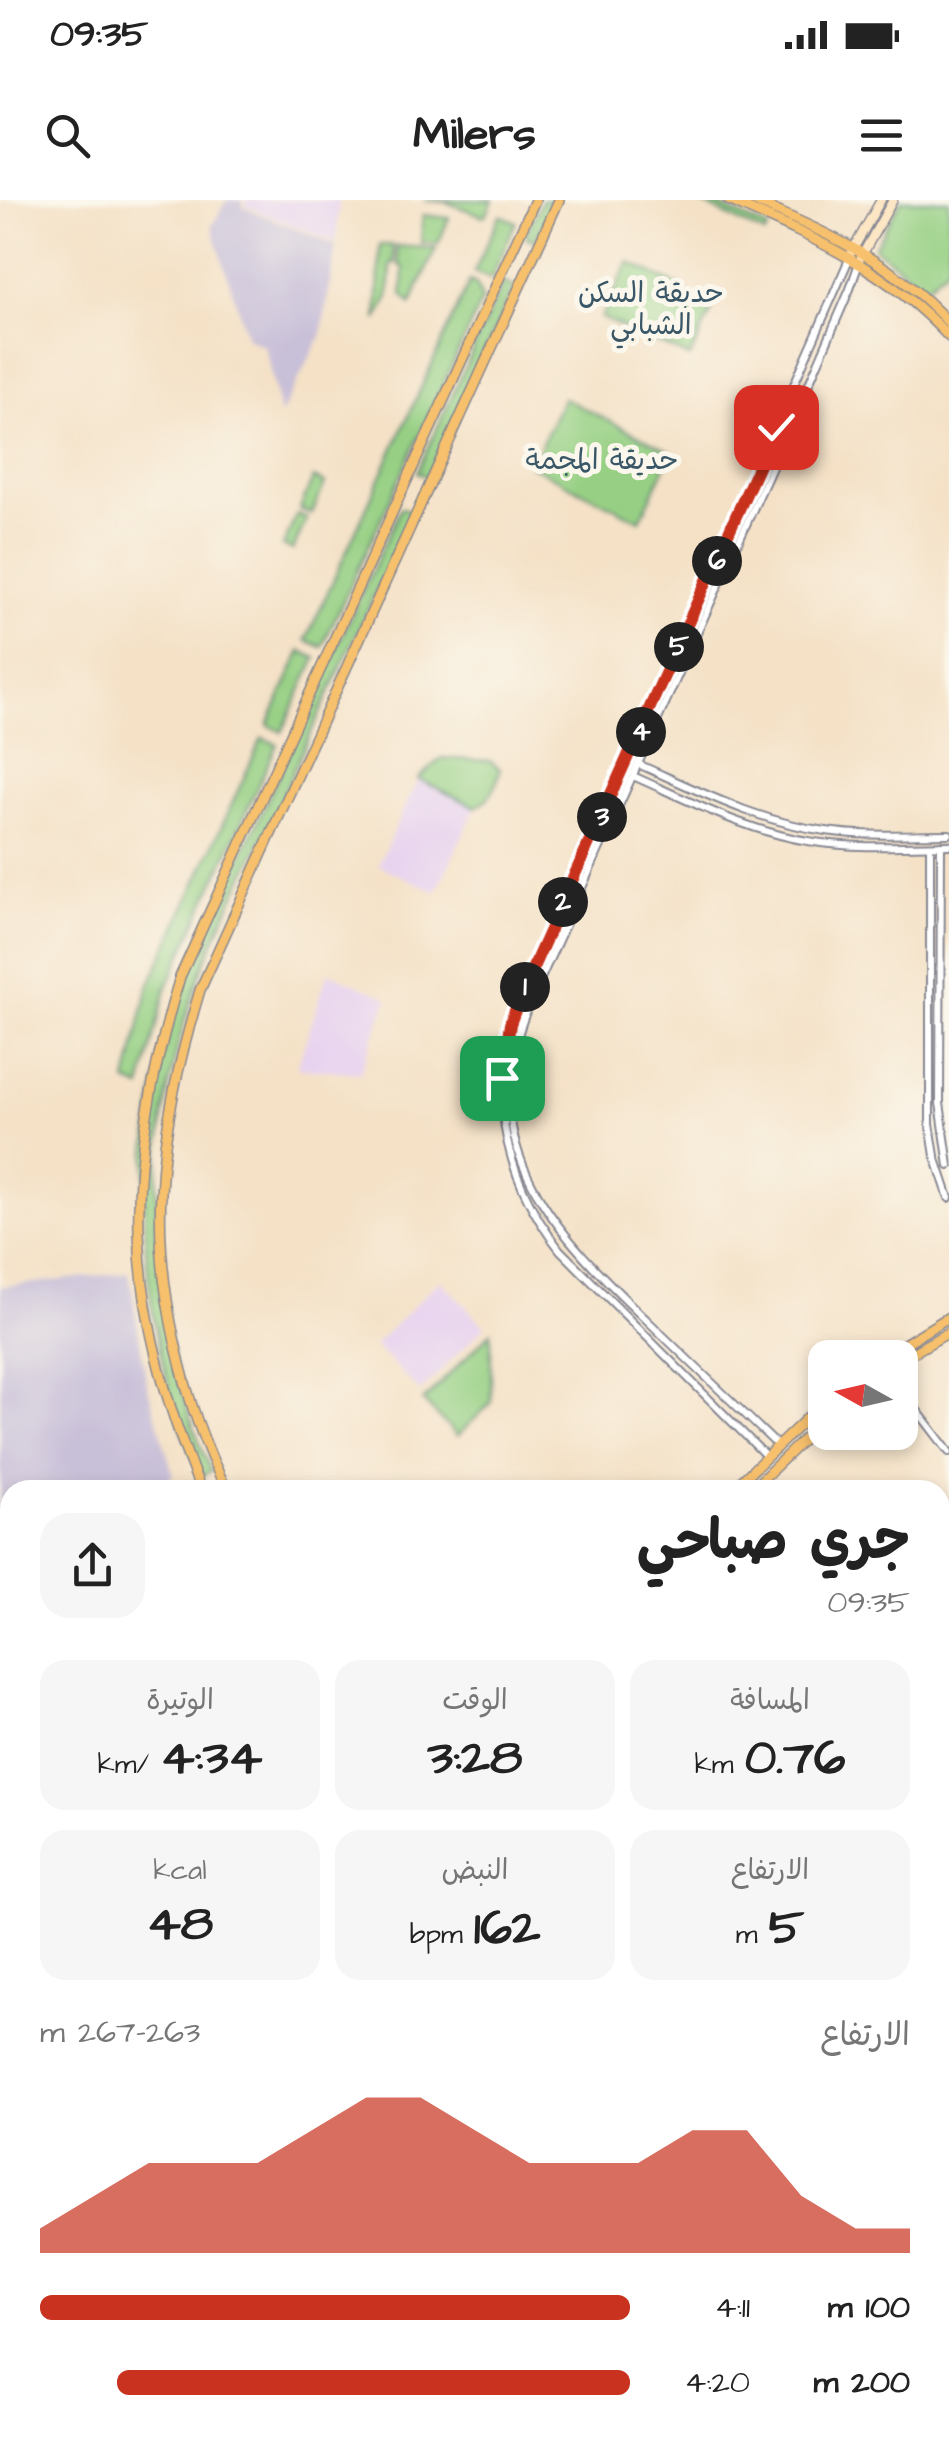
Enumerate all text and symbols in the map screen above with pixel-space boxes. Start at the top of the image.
text: 09:35 [50,9,148,61]
text: Milers [413,104,536,166]
icon: search [40,108,95,163]
icon: menu [854,108,909,163]
park label: حدبقة السكن الشبابي [578,274,724,349]
pin [734,385,819,470]
icon: check [749,400,804,455]
park label: حديقة المجمة [526,441,678,480]
pin: 6 [692,536,742,586]
text: 6 [708,541,726,580]
pin: 5 [654,622,704,672]
text: 5 [669,627,689,666]
pin: 4 [616,707,666,757]
text: 4 [631,712,651,751]
pin: 3 [577,792,627,842]
text: 3 [595,797,609,836]
pin: 2 [538,877,588,927]
text: 2 [555,882,571,921]
pin: 1 [500,962,550,1012]
text: 1 [523,967,527,1006]
pin [460,1036,545,1121]
icon: arrive [475,1051,530,1106]
north arrow [808,1340,918,1450]
map controls [808,1340,918,1450]
text: جري صباحي [637,1504,910,1580]
button: share [40,1513,145,1618]
text: 09:35 [827,1580,910,1625]
text: الوتيرة [146,1681,214,1720]
text: الوقت [442,1681,508,1720]
text: المسافة [730,1681,810,1720]
text: 4:34 [161,1724,262,1793]
text: 3:28 [428,1724,522,1793]
text: 0.76 [745,1724,845,1793]
text: /km [98,1745,161,1784]
text: km [695,1745,745,1784]
text: kcal [153,1851,207,1890]
text: النبض [442,1851,508,1890]
text: الارتفاع [731,1851,809,1890]
text: 48 [147,1890,213,1959]
text: 162 [474,1894,540,1963]
text: 5 [769,1894,804,1963]
text: bpm [410,1915,474,1954]
text: m [736,1915,769,1954]
text: 263–267 m [40,2010,200,2055]
text: الارتفاع [820,2013,910,2058]
text: 4:11 [715,2285,750,2330]
text: 100 m [828,2285,910,2330]
text: 4:20 [684,2360,750,2405]
text: 200 m [814,2360,910,2405]

